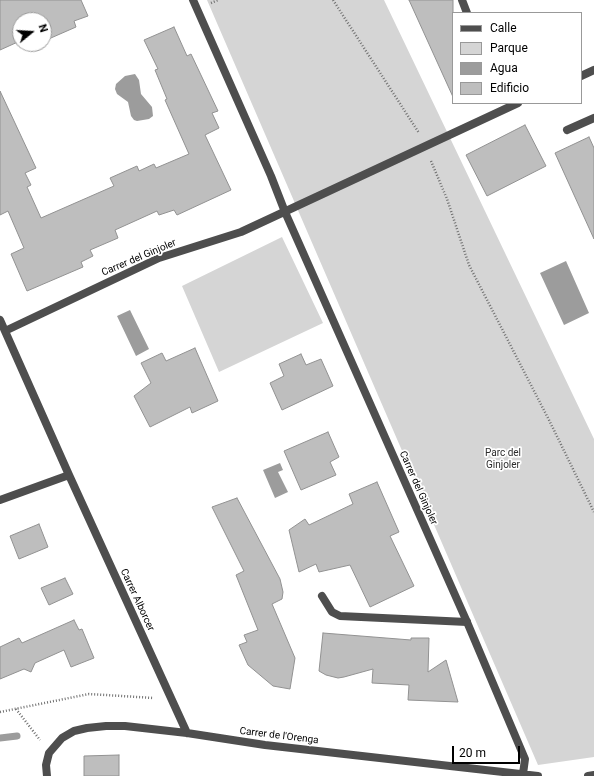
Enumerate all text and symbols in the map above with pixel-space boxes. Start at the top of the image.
north arrow [12,12,52,52]
legend [452,12,582,104]
text: Calle [490,21,517,35]
text: N [36,23,50,34]
text: Parque [490,41,528,55]
text: Agua [490,61,518,75]
text: Edificio [490,81,529,95]
street label: Carrer del Ginjoler [100,237,178,279]
park label: Parc del Ginjoler [485,447,521,470]
street label: Carrer del Ginjoler [396,449,440,527]
street label: Carrer Alborcer [117,567,157,633]
street label: Carrer de l'Orenga [239,725,319,747]
scale bar [454,738,522,764]
text: 20 m [459,746,486,760]

